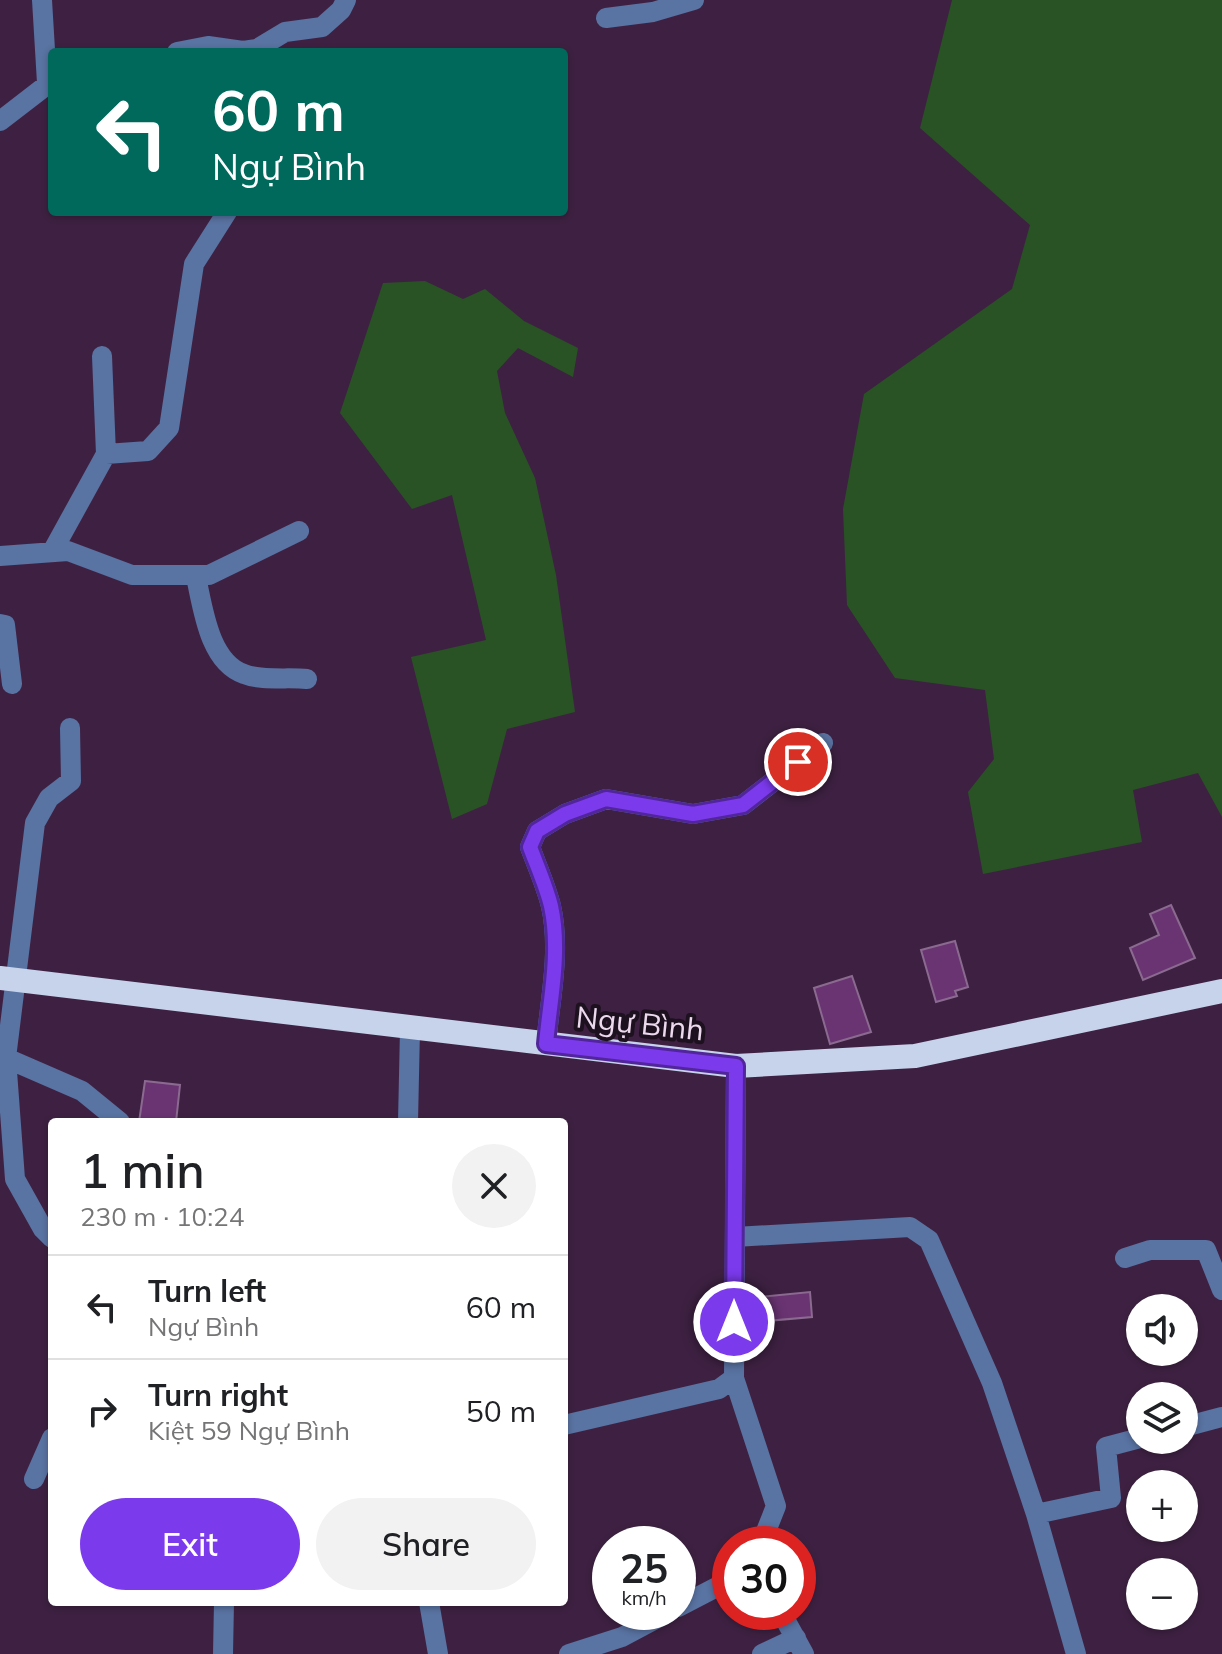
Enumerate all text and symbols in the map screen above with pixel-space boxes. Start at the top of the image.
text: 60 m [212,75,345,145]
icon: left [80,80,184,184]
text: Ngự Bình [212,144,366,189]
pin [764,728,832,796]
icon: arrive [776,740,820,784]
street label: Ngự Bình [574,997,706,1049]
text: 1 min [80,1140,205,1200]
button: close [452,1144,536,1228]
text: 230 m · 10:24 [80,1200,244,1233]
text: Turn left [148,1272,266,1310]
position arrow [692,1280,776,1364]
icon: left [80,1285,124,1329]
text: 60 m [466,1288,536,1326]
map controls [1126,1294,1198,1630]
button: sound [1126,1294,1198,1366]
text: Ngự Bình [148,1310,259,1343]
text: Turn right [148,1376,288,1414]
button: layers [1126,1382,1198,1454]
icon: right [80,1389,124,1433]
text: 50 m [466,1392,536,1430]
text: Kiệt 59 Ngự Bình [148,1414,350,1447]
button: + [1126,1470,1198,1542]
button: Exit [80,1498,300,1590]
button: Share [316,1498,536,1590]
speed limit sign: 30 [712,1526,816,1630]
text: 25 [620,1543,668,1593]
button: − [1126,1558,1198,1630]
text: km/h [621,1585,667,1610]

